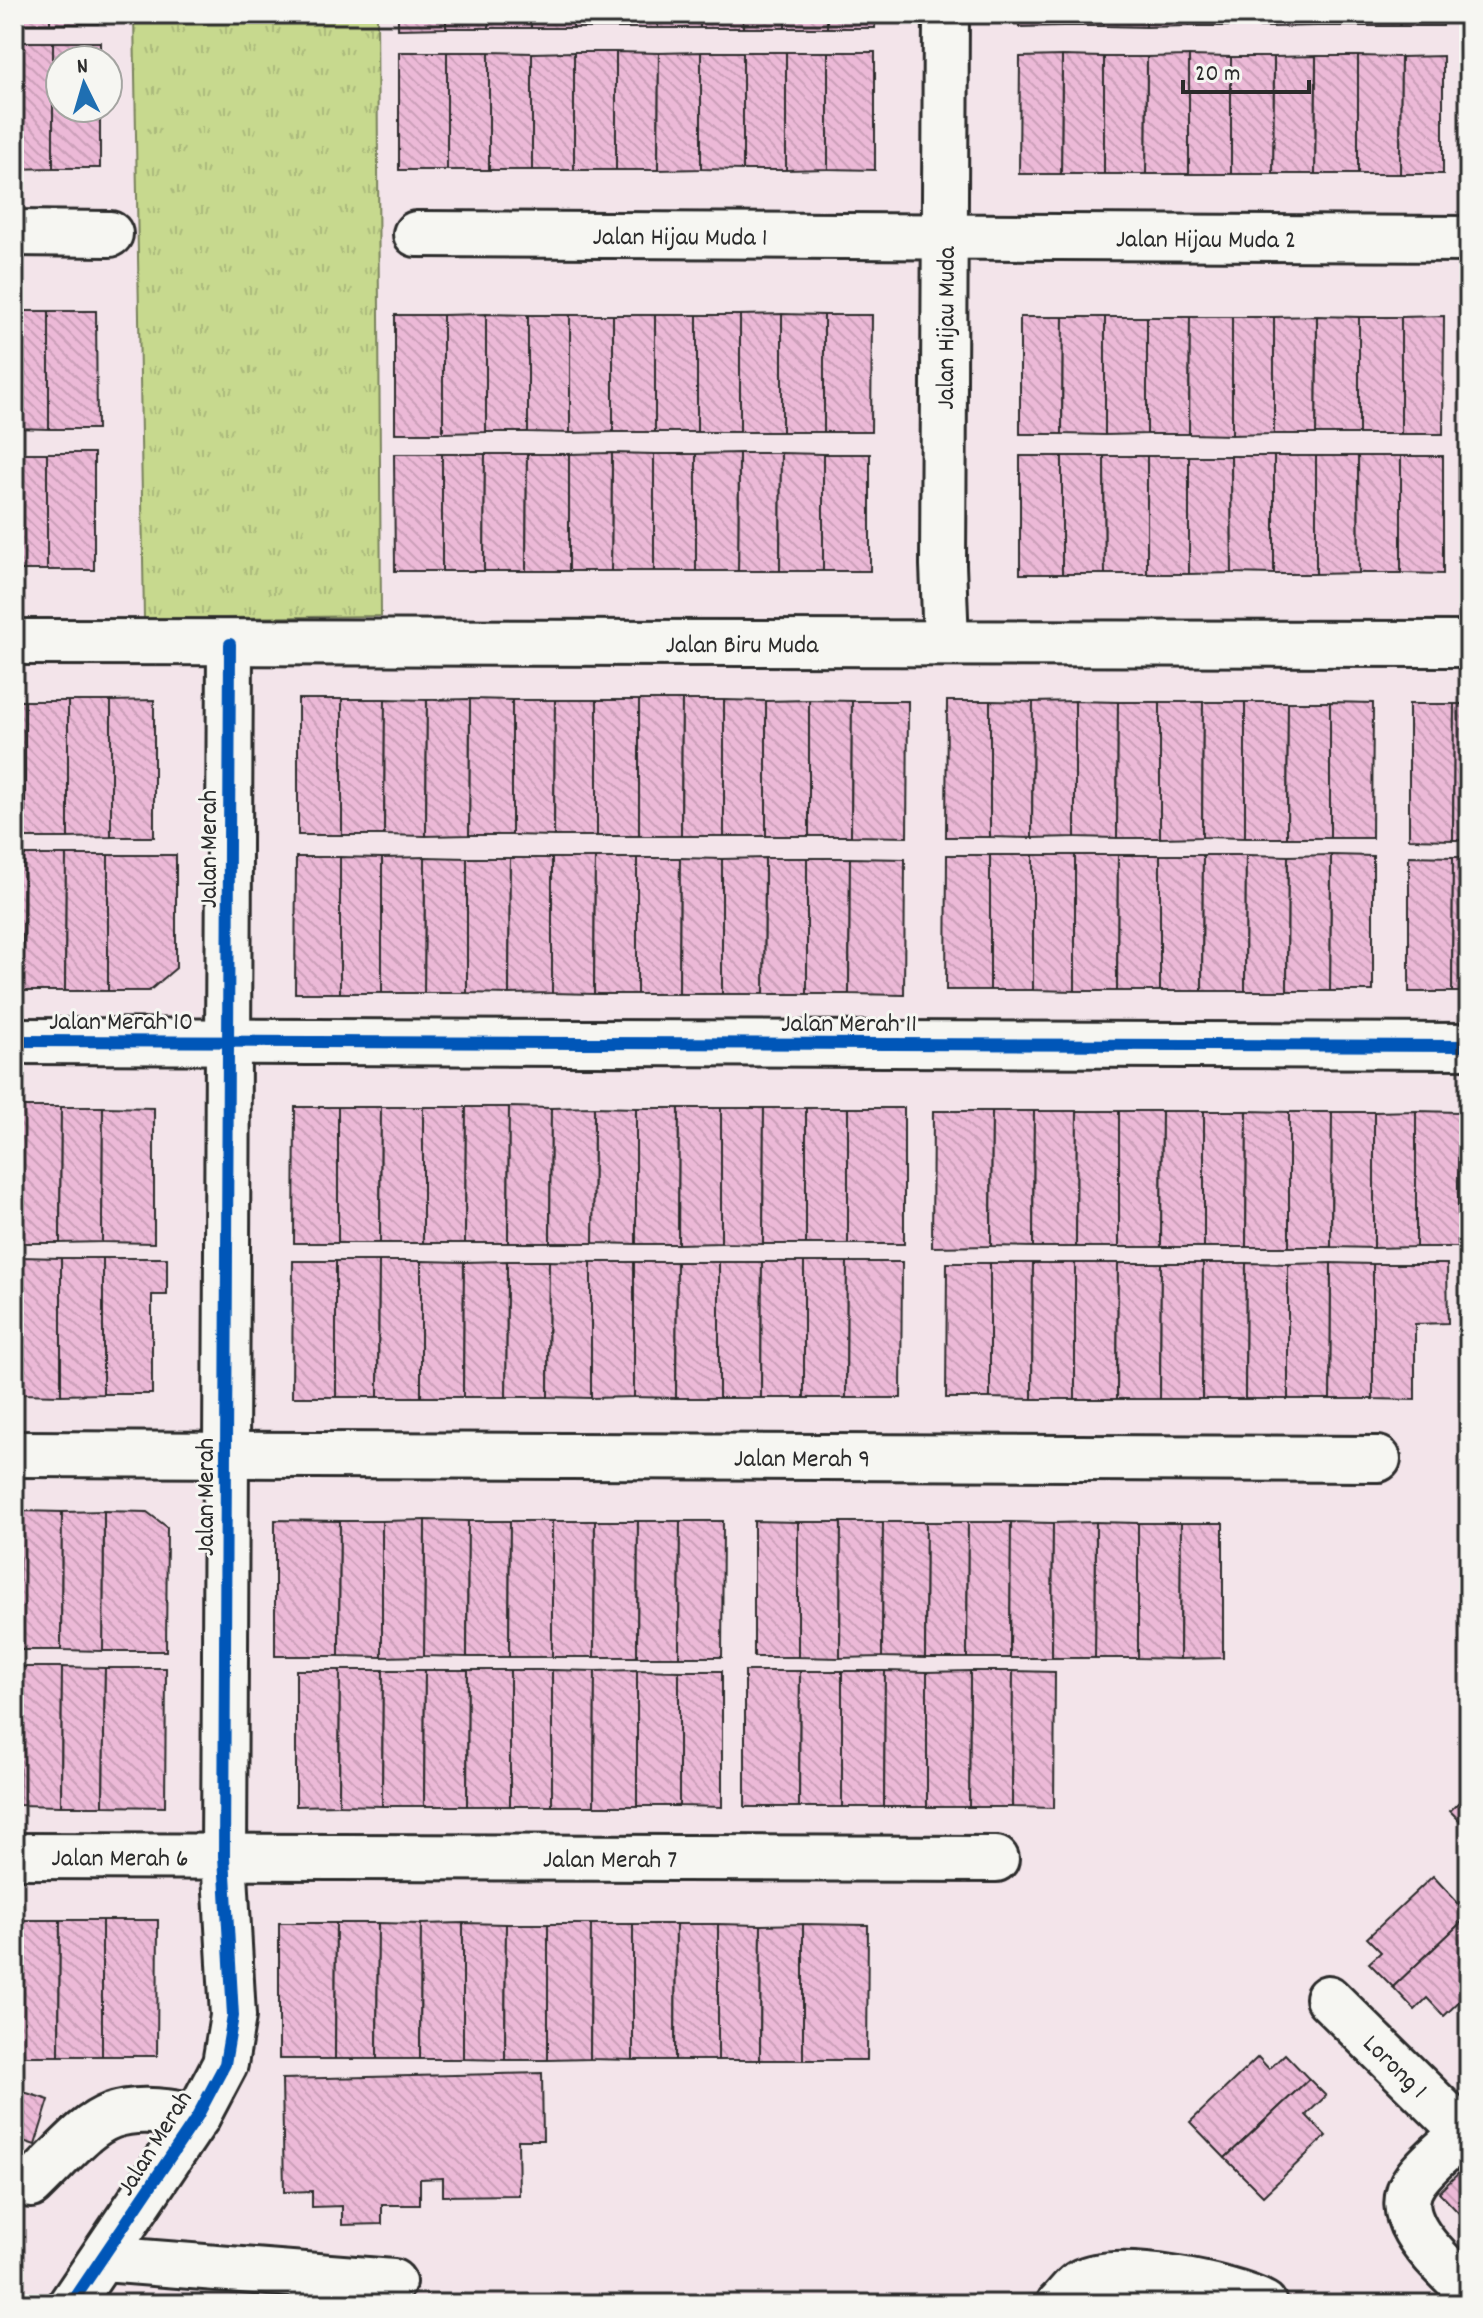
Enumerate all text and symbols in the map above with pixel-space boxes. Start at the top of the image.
north arrow [44,44,124,124]
scale bar [1183,44,1309,94]
text: N [76,52,89,83]
text: 20 m [1195,58,1241,92]
street label: Jalan Hijau Muda 1 [592,220,768,258]
street label: Jalan Hijau Muda 2 [1116,222,1296,260]
street label: Jalan Hijau Muda [929,246,967,410]
street label: Jalan Biru Muda [666,628,819,665]
street label: Jalan Merah [192,790,229,908]
street label: Jalan Merah 10 [49,1005,193,1042]
street label: Jalan Merah 11 [781,1007,917,1044]
street label: Jalan Merah [189,1438,226,1556]
street label: Jalan Merah 9 [734,1442,870,1479]
street label: Jalan Merah 6 [51,1841,189,1879]
street label: Jalan Merah 7 [543,1843,677,1880]
street label: Lorong 1 [1353,2027,1435,2109]
street label: Jalan Merah [109,2084,203,2204]

